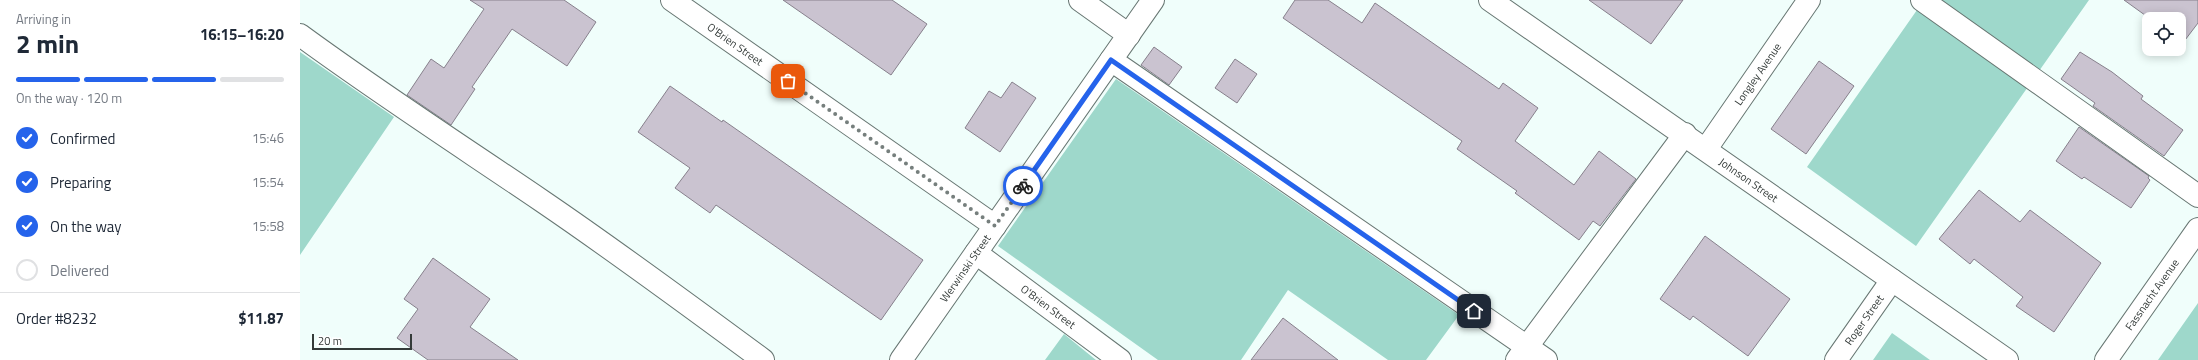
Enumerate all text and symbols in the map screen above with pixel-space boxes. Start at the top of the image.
text: Arriving in [16,9,71,29]
map controls [2142,12,2186,56]
button: locate [2142,12,2186,56]
street label: O'Brien Street [704,19,766,69]
text: 16:15–16:20 [200,23,284,46]
text: 2 min [16,24,79,63]
street label: Longley Avenue [1730,39,1785,109]
pin [771,64,805,98]
icon: bag [777,70,799,92]
text: On the way · 120 m [16,88,122,108]
icon: check [16,127,38,149]
text: Confirmed [50,127,115,150]
text: 15:46 [252,128,284,148]
street label: Johnson Street [1716,154,1781,206]
courier [1003,166,1043,206]
icon: check [16,171,38,193]
text: Preparing [50,171,111,194]
text: 15:54 [252,172,284,192]
icon: bike [1012,175,1034,197]
icon: check [16,215,38,237]
text: On the way [50,215,122,238]
text: 15:58 [252,216,284,236]
street label: Werwinski Street [936,231,995,305]
street label: Fassnacht Avenue [2121,255,2183,334]
text: Delivered [50,259,109,282]
street label: O'Brien Street [1017,281,1079,333]
street label: Roger Street [1841,291,1887,348]
pin [1457,294,1491,328]
icon: home [1463,300,1485,322]
text: Order #8232 [16,307,97,330]
text: $11.87 [238,307,284,330]
scale bar [312,332,412,351]
text: 20 m [318,333,342,349]

